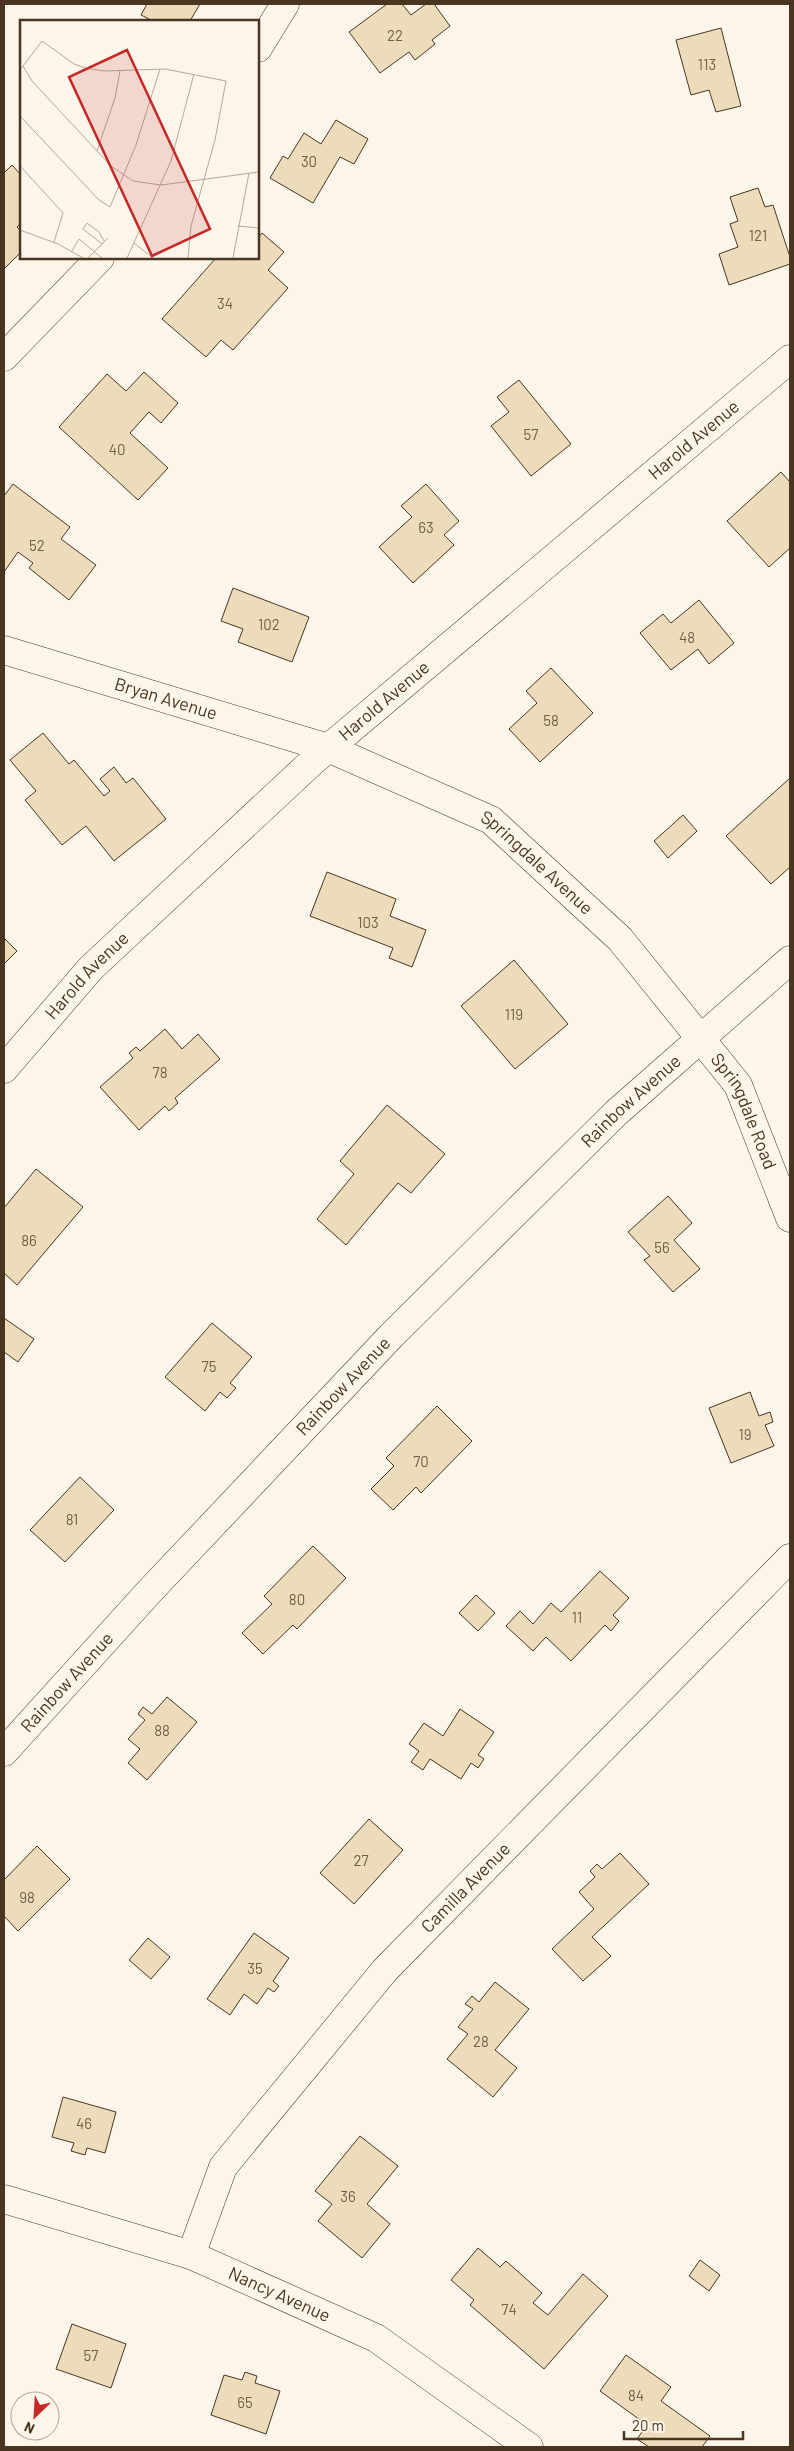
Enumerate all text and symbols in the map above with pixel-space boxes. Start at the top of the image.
inset map [20,20,259,259]
house number: 22 [387,26,403,44]
house number: 113 [698,55,716,73]
house number: 30 [301,152,317,170]
house number: 121 [749,226,767,244]
house number: 34 [217,294,233,312]
street label: Harold Avenue [643,395,743,484]
house number: 57 [524,425,538,443]
house number: 40 [109,440,125,458]
house number: 63 [418,518,434,536]
house number: 52 [29,536,45,554]
house number: 102 [258,615,280,633]
house number: 48 [679,628,695,646]
street label: Harold Avenue [334,656,434,745]
street label: Bryan Avenue [112,672,220,724]
house number: 58 [543,711,559,729]
street label: Springdale Avenue [478,805,598,919]
house number: 103 [357,913,379,931]
street label: Harold Avenue [40,927,133,1023]
house number: 119 [505,1005,523,1023]
street label: Springdale Road [707,1048,782,1172]
street label: Rainbow Avenue [576,1049,685,1152]
house number: 78 [153,1063,167,1081]
house number: 86 [21,1231,37,1249]
house number: 56 [654,1238,670,1256]
street label: Rainbow Avenue [291,1332,395,1439]
house number: 75 [202,1357,216,1375]
house number: 19 [738,1425,752,1443]
house number: 70 [413,1452,429,1470]
house number: 81 [66,1510,78,1528]
house number: 80 [289,1590,305,1608]
house number: 11 [572,1608,582,1626]
street label: Rainbow Avenue [15,1627,117,1736]
house number: 88 [154,1721,170,1739]
street label: Camilla Avenue [416,1837,514,1937]
house number: 27 [353,1851,369,1869]
house number: 98 [19,1888,35,1906]
house number: 35 [247,1959,263,1977]
house number: 28 [473,2032,489,2050]
house number: 46 [76,2114,92,2132]
house number: 36 [340,2187,356,2205]
street label: Nancy Avenue [225,2261,334,2326]
house number: 74 [501,2300,517,2318]
house number: 57 [84,2346,98,2364]
house number: 84 [628,2386,644,2404]
north arrow [10,2391,60,2441]
house number: 65 [237,2393,253,2411]
scale bar [624,2408,743,2440]
text: 20 m [632,2416,664,2434]
text: N [21,2419,37,2438]

